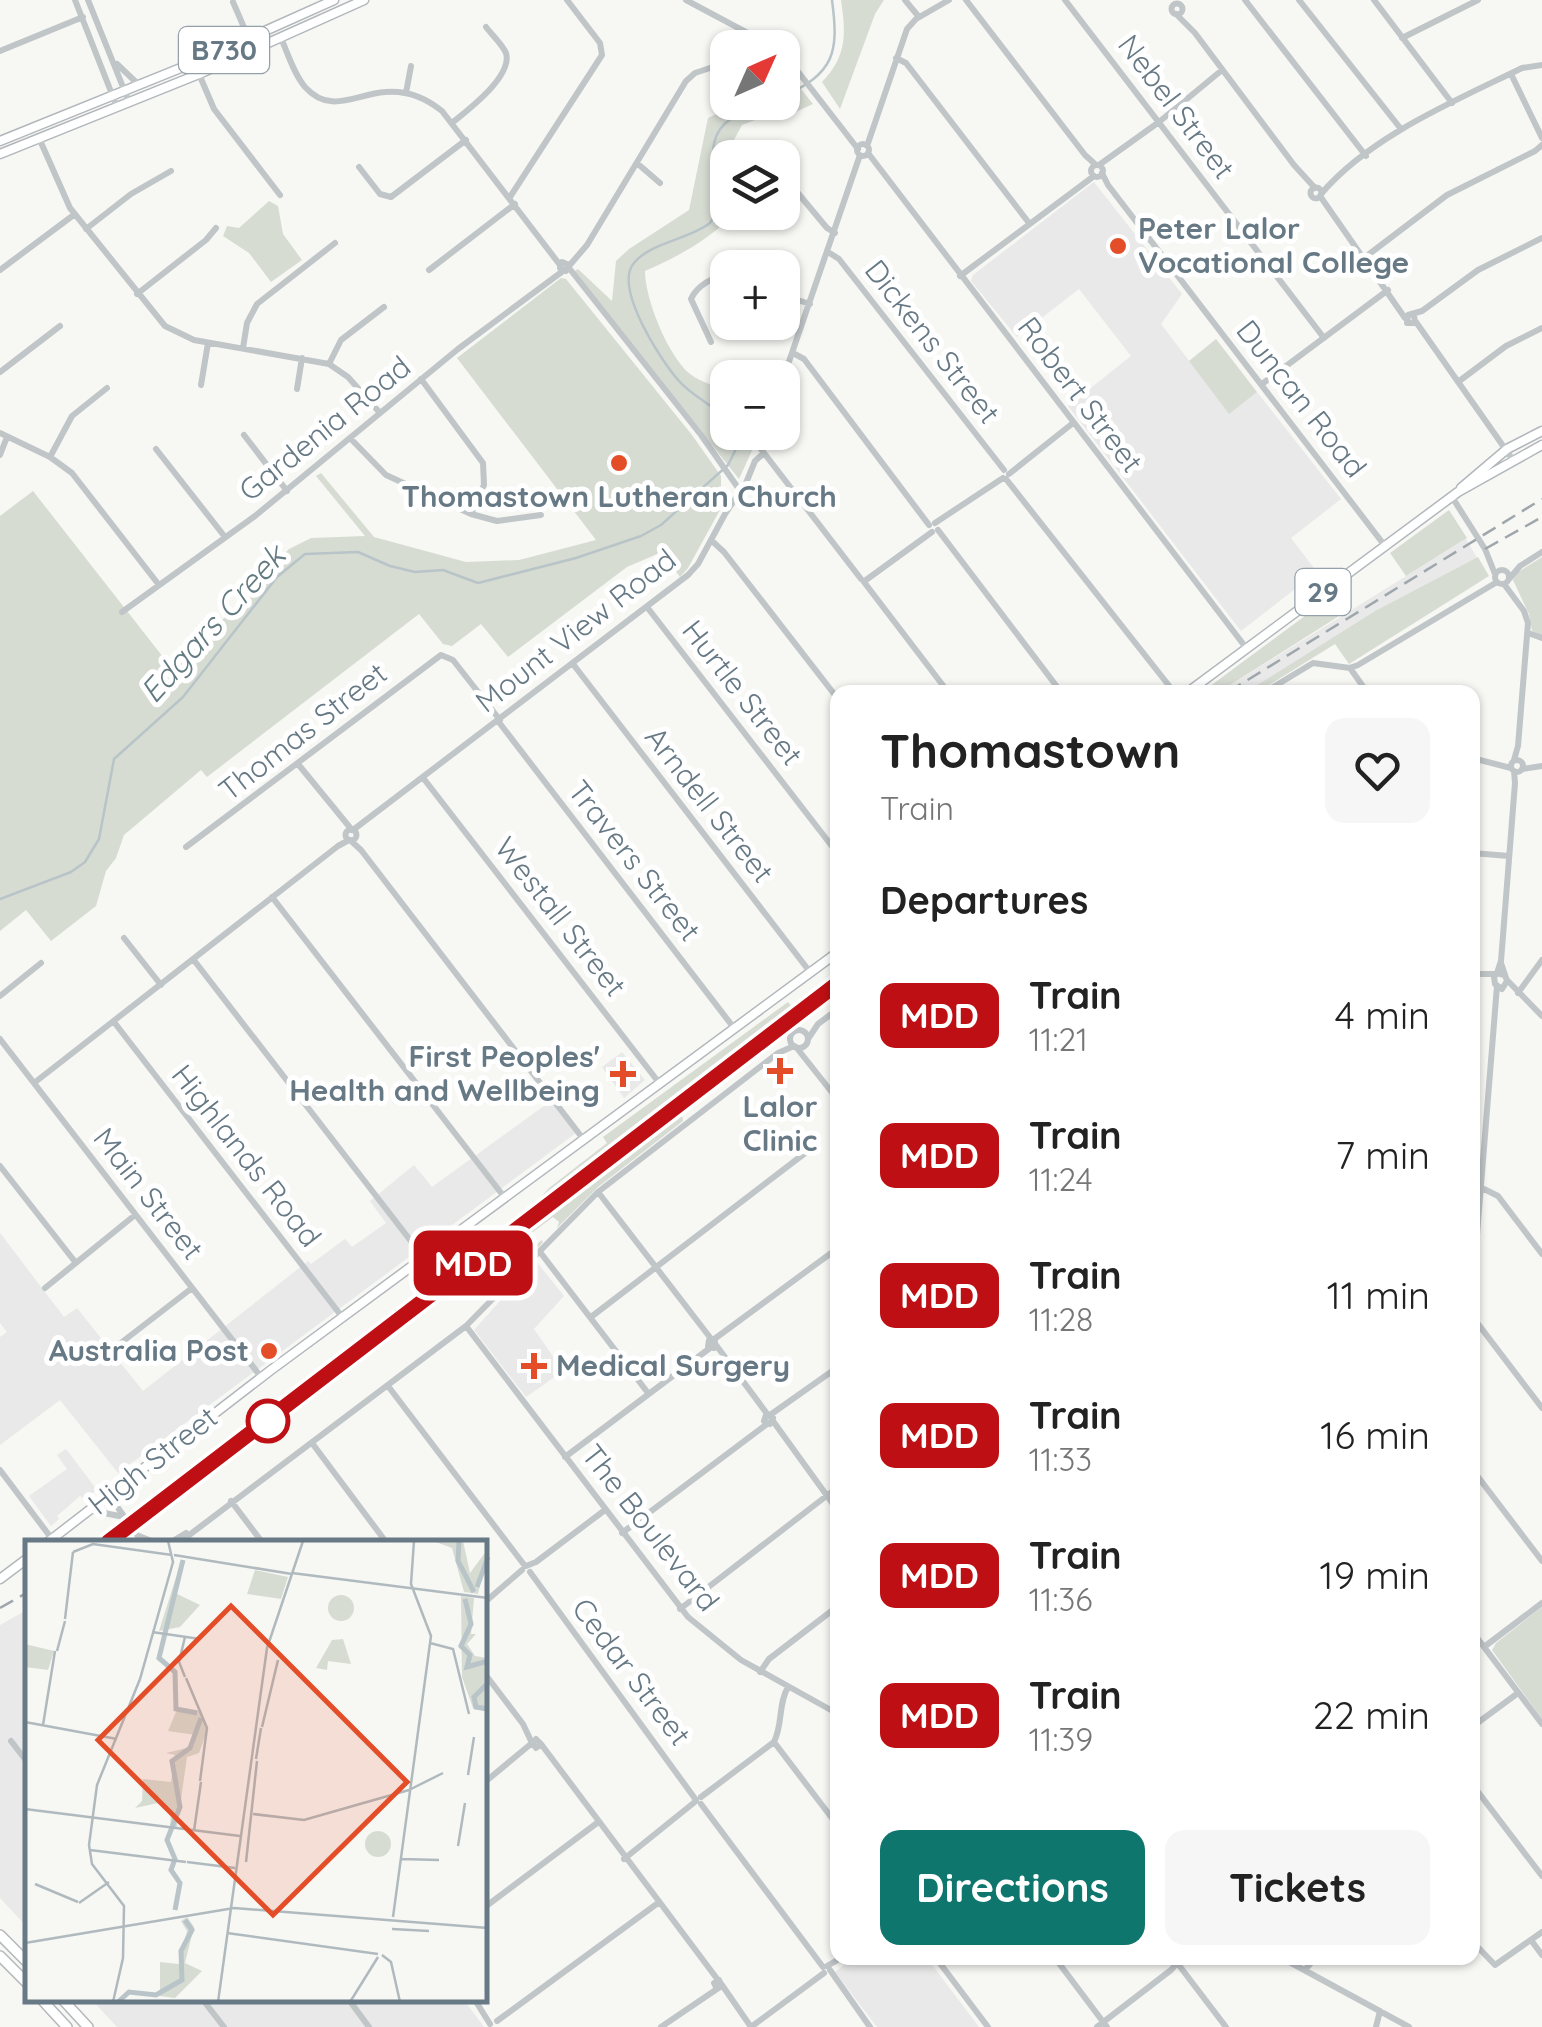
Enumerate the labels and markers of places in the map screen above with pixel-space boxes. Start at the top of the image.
place label: Peter Lalor Vocational College [1138,209,1409,281]
marker: Peter Lalor Vocational College [1107,235,1129,257]
marker: Thomastown Lutheran Church [608,452,630,474]
place label: Thomastown Lutheran Church [401,477,837,515]
place label: First Peoples' Health and Wellbeing [289,1037,600,1109]
marker: Lalor Clinic [767,1058,793,1084]
marker: First Peoples' Health and Wellbeing [610,1061,636,1087]
place label: Lalor Clinic [742,1087,818,1159]
place label: Australia Post [49,1331,249,1369]
marker: Australia Post [258,1340,280,1362]
place label: Medical Surgery [556,1346,790,1384]
marker: Medical Surgery [521,1353,547,1379]
unlabelled marker [247,1400,289,1442]

